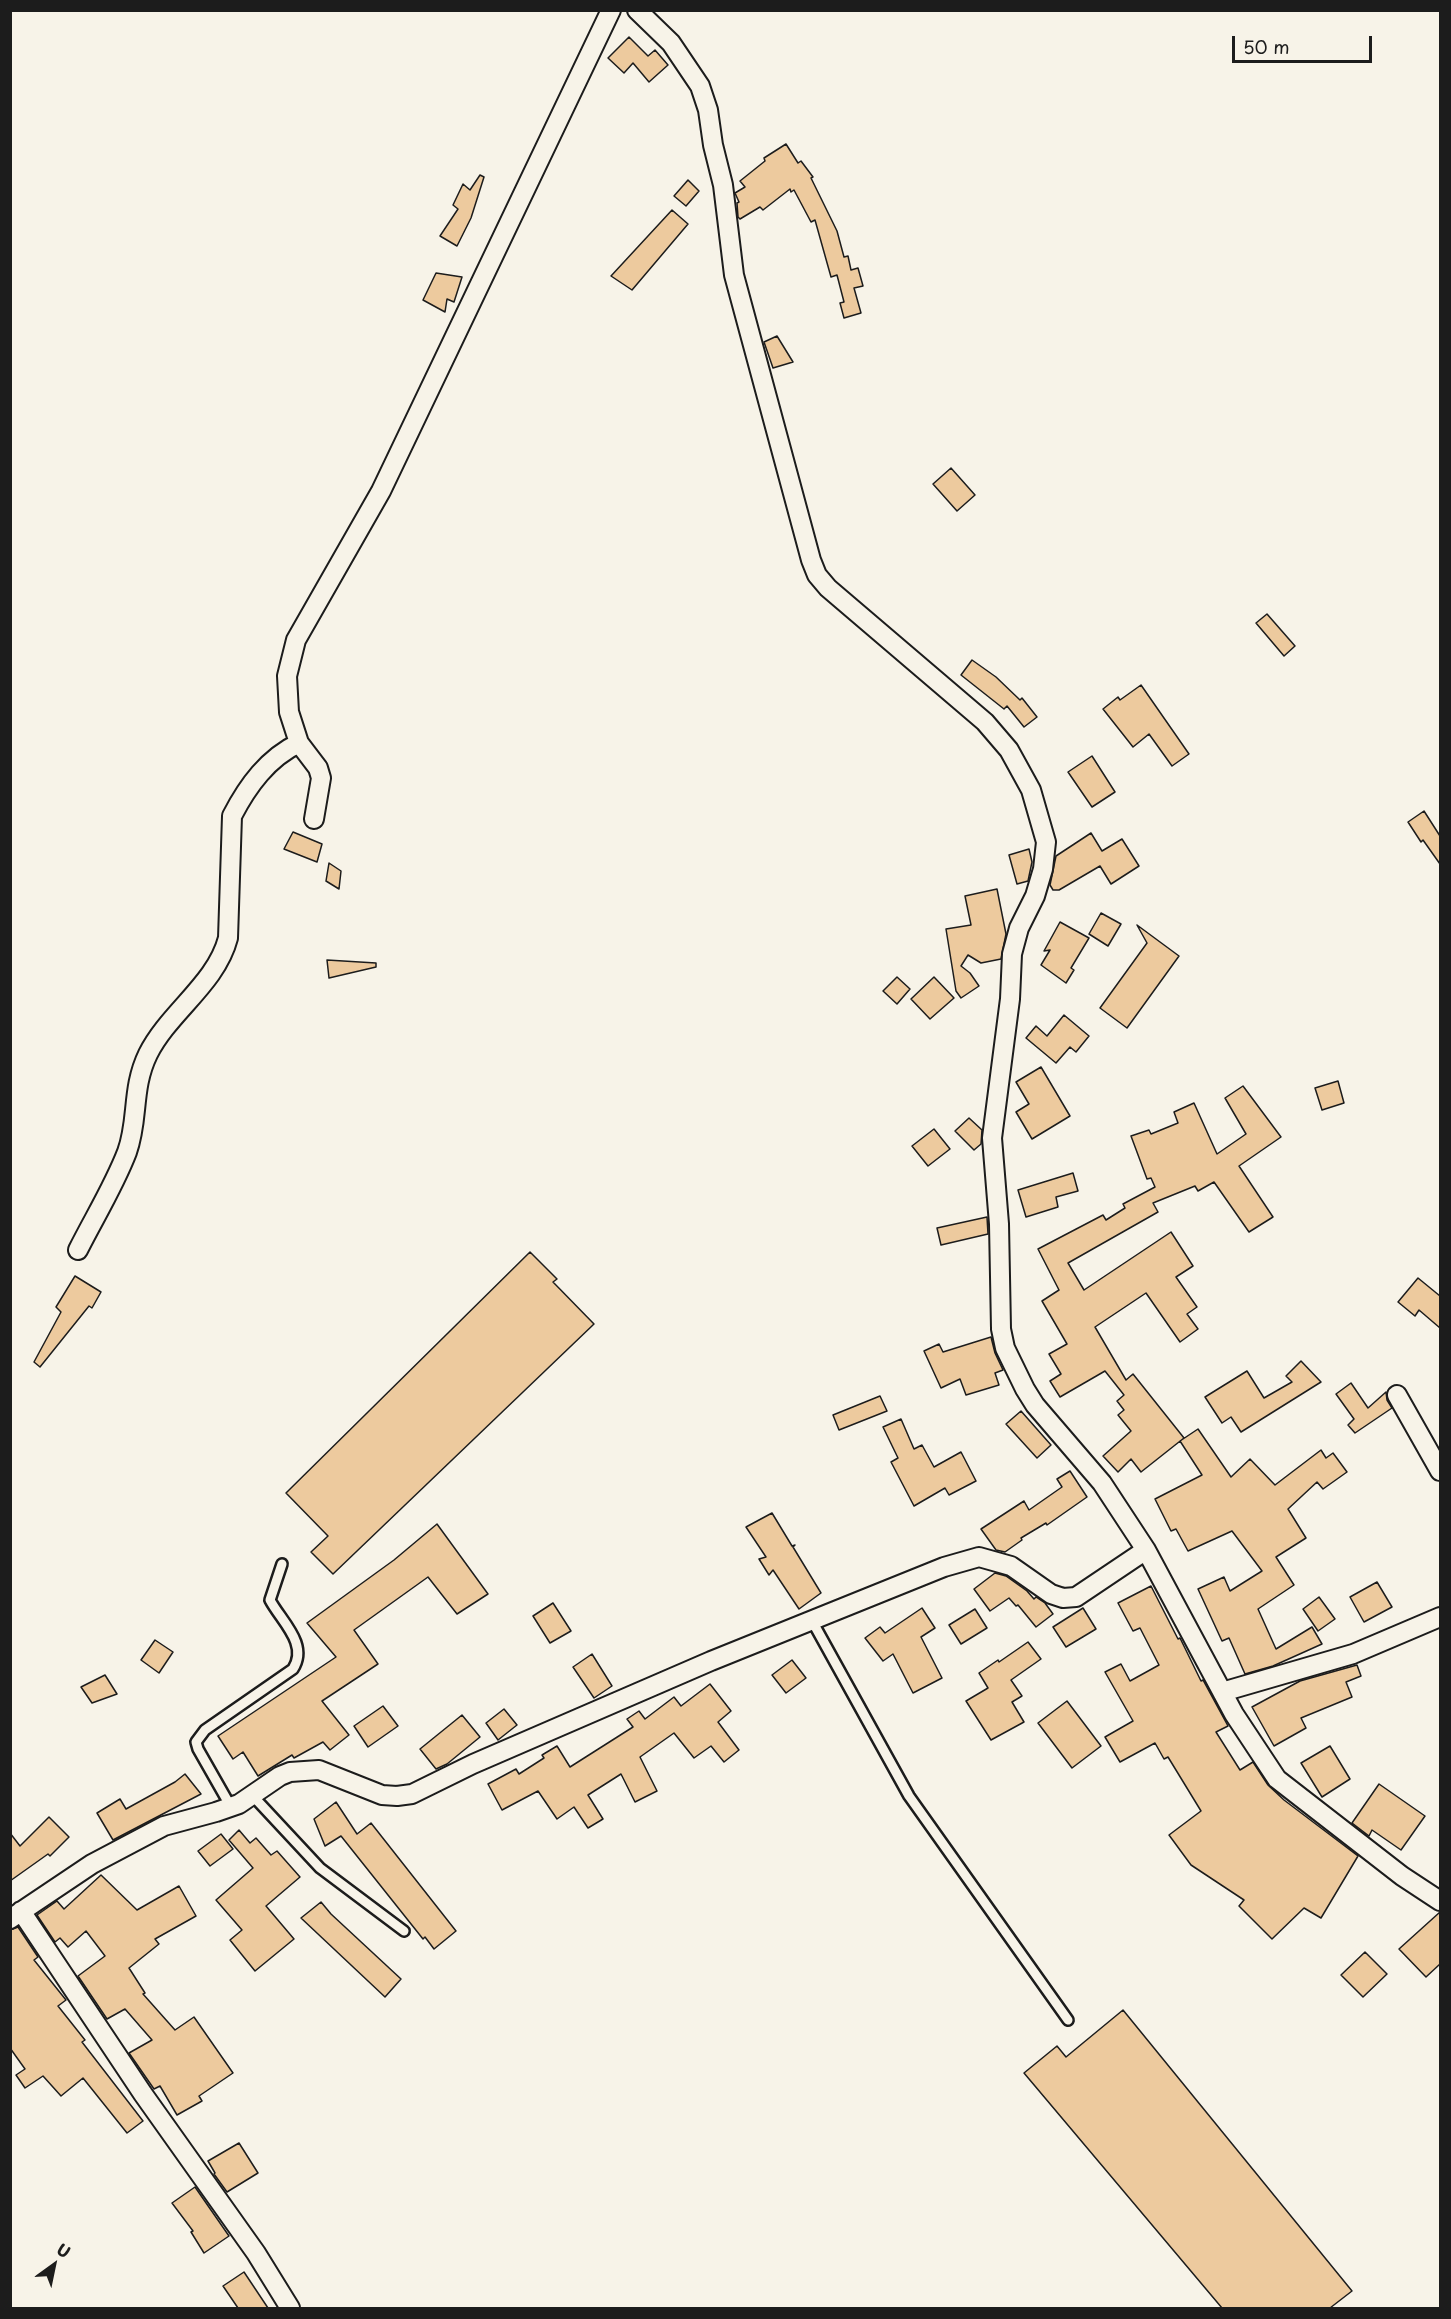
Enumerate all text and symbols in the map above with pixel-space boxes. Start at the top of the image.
scale bar [1235,24,1374,62]
text: 50 m [1243,33,1290,60]
north arrow [24,2235,84,2295]
text: U [52,2237,75,2263]

